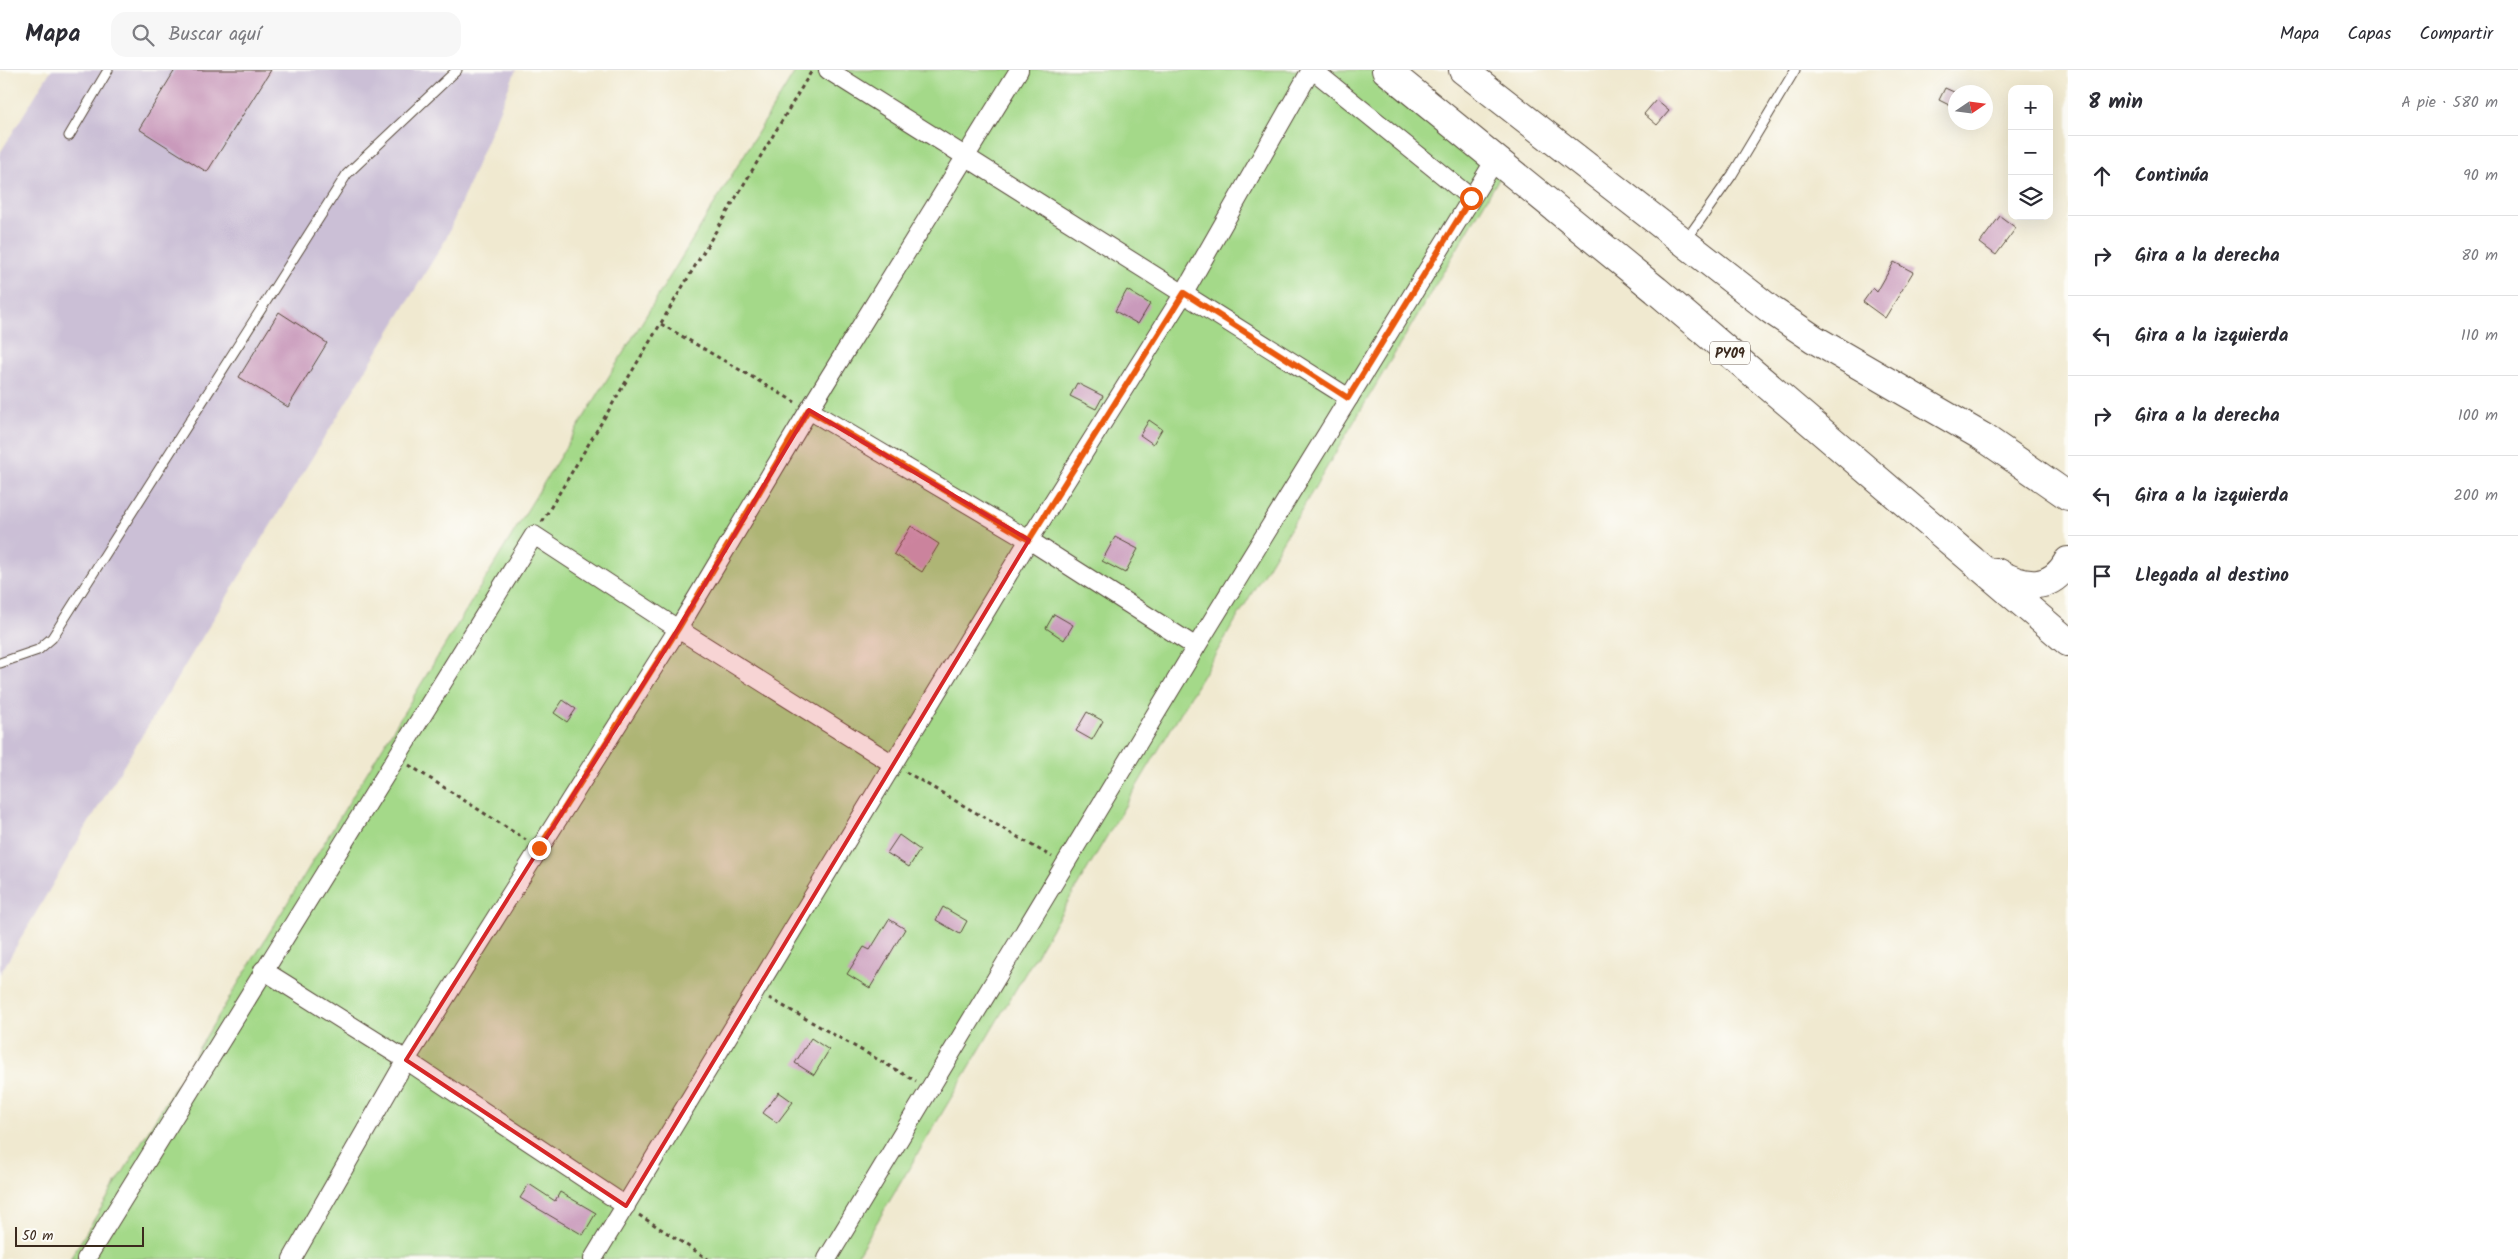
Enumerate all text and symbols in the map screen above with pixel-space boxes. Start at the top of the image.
search box [111,12,461,57]
text: Mapa [25,15,81,54]
text: Buscar aquí [169,20,261,50]
text: Mapa [2280,20,2320,49]
text: Capas [2348,20,2392,49]
text: Compartir [2420,20,2493,49]
icon: search [129,21,157,49]
north arrow [1948,85,1993,130]
map controls [2008,85,2053,220]
button: + [2008,85,2053,130]
text: 8 min [2088,86,2143,119]
text: A pie · 580 m [2401,90,2498,115]
button: − [2008,130,2053,175]
text: Continúa [2135,161,2209,191]
icon: ahead [2088,162,2116,190]
text: 90 m [2463,163,2498,188]
button: layers [2008,175,2053,220]
route start [1460,187,1483,210]
text: Gira a la derecha [2135,241,2280,271]
icon: right [2088,242,2116,270]
text: 80 m [2461,243,2498,268]
text: Gira a la izquierda [2135,321,2288,351]
icon: left [2088,322,2116,350]
text: 110 m [2461,323,2498,348]
road number: PY09 [1710,342,1750,364]
text: Gira a la derecha [2135,401,2280,431]
icon: right [2088,402,2116,430]
text: 100 m [2458,403,2498,428]
text: Gira a la izquierda [2135,481,2288,511]
icon: left [2088,482,2116,510]
text: 200 m [2454,483,2498,508]
text: Llegada al destino [2135,561,2289,591]
icon: arrive [2088,562,2116,590]
route end [528,837,551,860]
scale bar [15,1224,144,1247]
text: 50 m [22,1225,53,1247]

